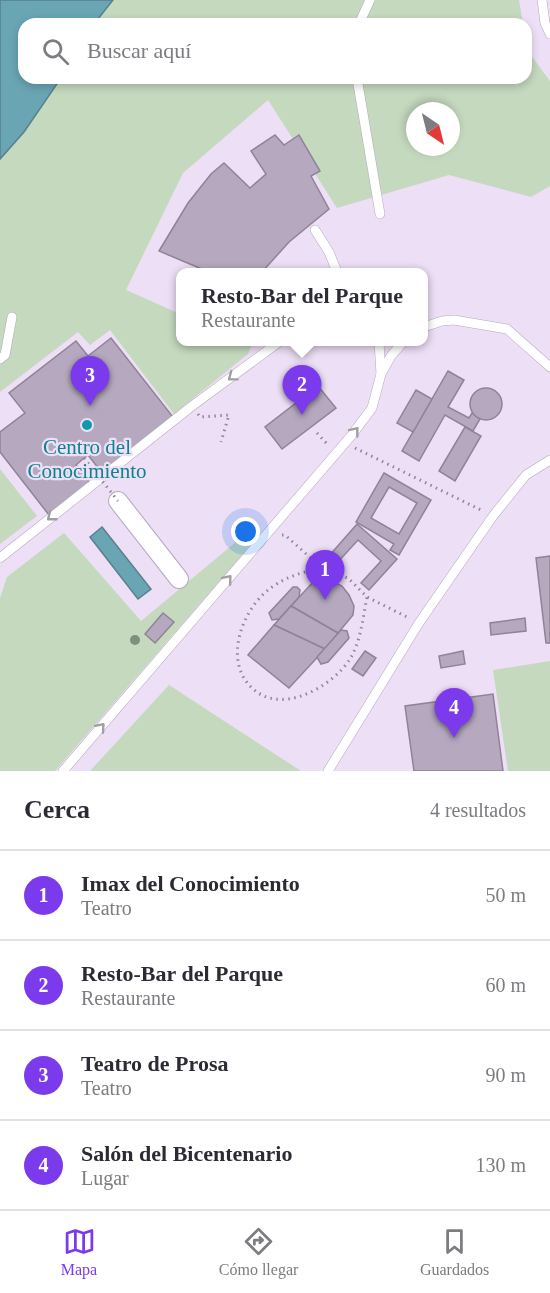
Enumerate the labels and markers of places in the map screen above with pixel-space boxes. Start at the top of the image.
pin: 3 [70,356,110,406]
pin: 2 [282,366,322,415]
marker: Centro del Conocimiento [80,418,94,432]
place label: Centro del Conocimiento [28,435,147,483]
pin: 1 [306,550,344,600]
pin: 4 [434,688,474,738]

